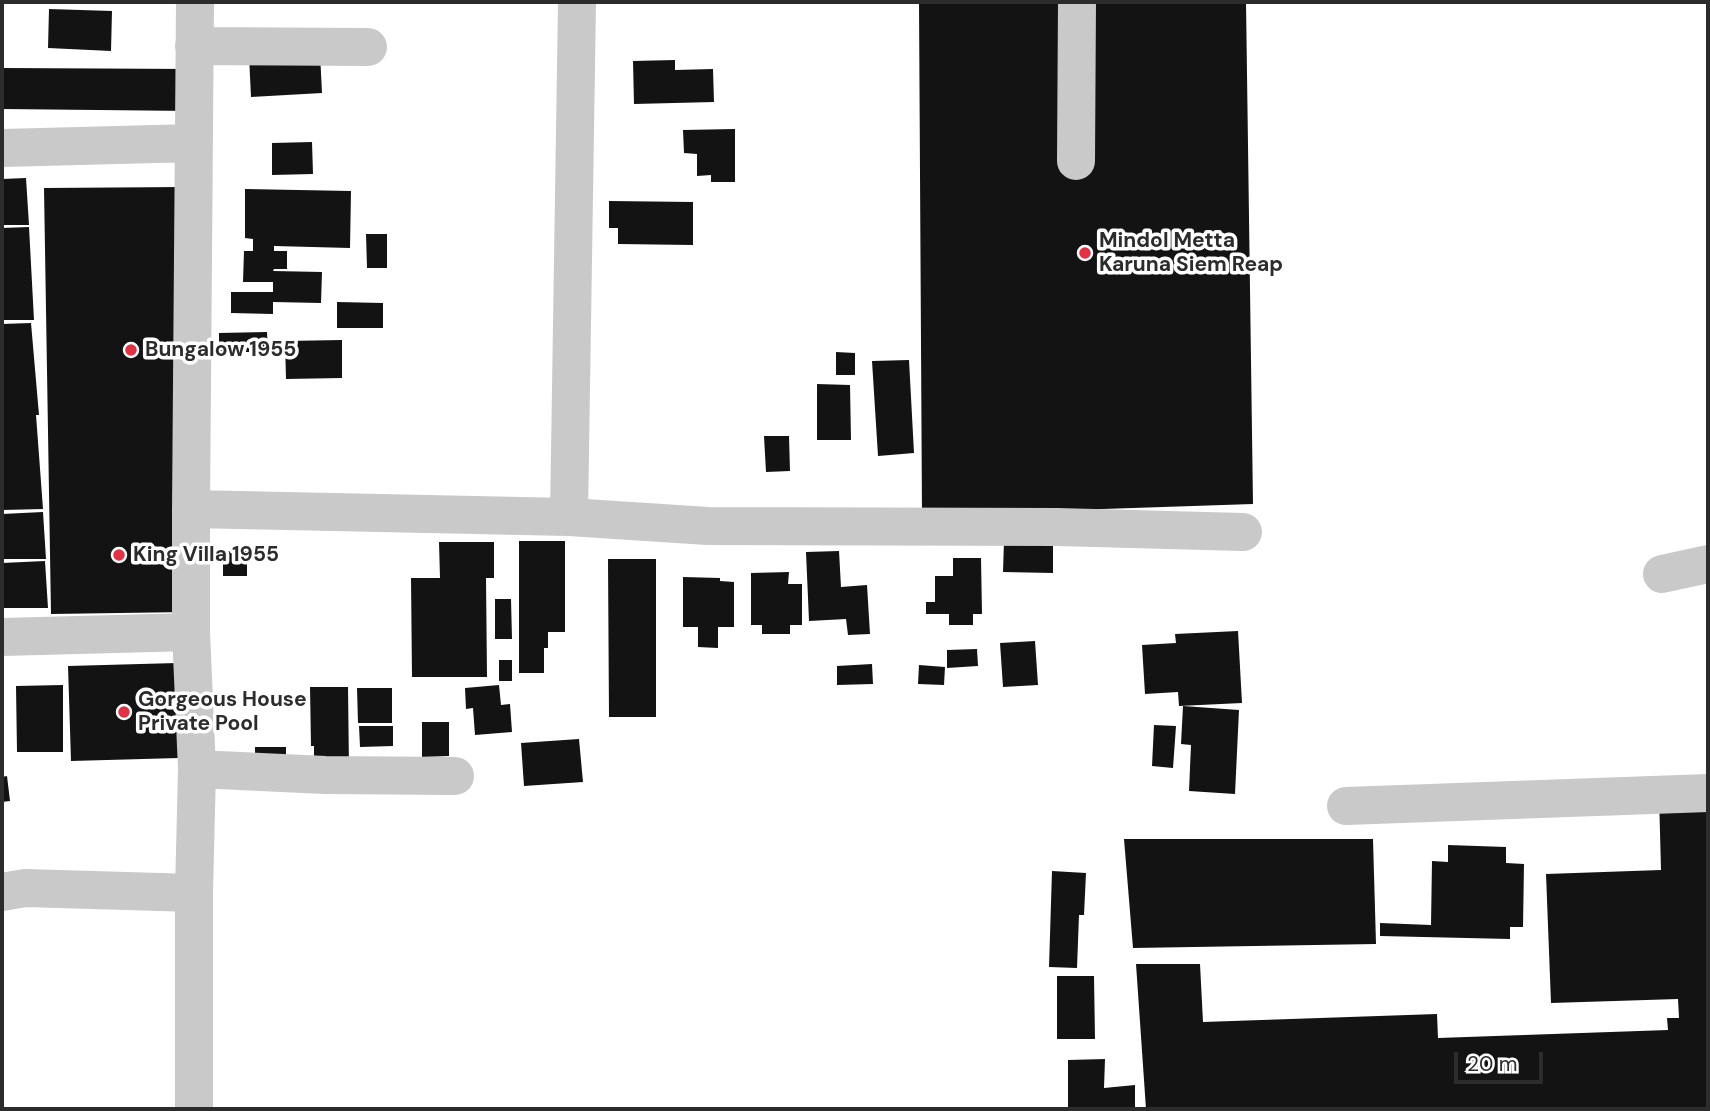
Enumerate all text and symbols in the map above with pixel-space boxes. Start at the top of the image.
place label: Mindol Metta Karuna Siem Reap [1099,228,1283,278]
marker: Mindol Metta Karuna Siem Reap [1077,245,1093,261]
place label: Bungalow 1955 [145,337,296,363]
marker: Bungalow 1955 [123,342,139,358]
place label: King Villa 1955 [133,542,279,568]
marker: King Villa 1955 [111,547,127,563]
place label: Gorgeous House Private Pool [138,687,307,737]
marker: Gorgeous House Private Pool [116,704,132,720]
scale bar [1458,1038,1547,1082]
text: 20 m [1467,1050,1518,1078]

